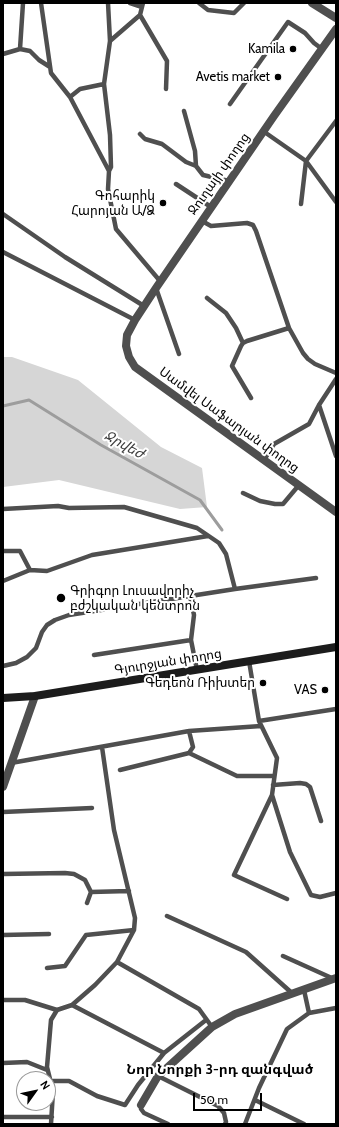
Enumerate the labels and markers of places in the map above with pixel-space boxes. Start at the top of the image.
place label: Kamila [248,41,285,57]
marker: Kamila [288,44,298,54]
place label: Avetis market [196,69,270,85]
marker: Avetis market [273,72,283,82]
place label: Գոհարիկ Հարոյան Ա/Ձ [71,188,155,219]
marker: Գոհարիկ Հարոյան Ա/Ձ [158,198,168,208]
place label: Գրիգոր Լուսավորիչ բժշկական կենտրոն [70,583,200,614]
marker: Գրիգոր Լուսավորիչ բժշկական կենտրոն [55,592,67,604]
place label: Գեդեոն Ռիխտեր [145,675,255,691]
marker: Գեդեոն Ռիխտեր [258,678,268,688]
place label: VAS [294,682,317,698]
marker: VAS [320,685,330,695]

